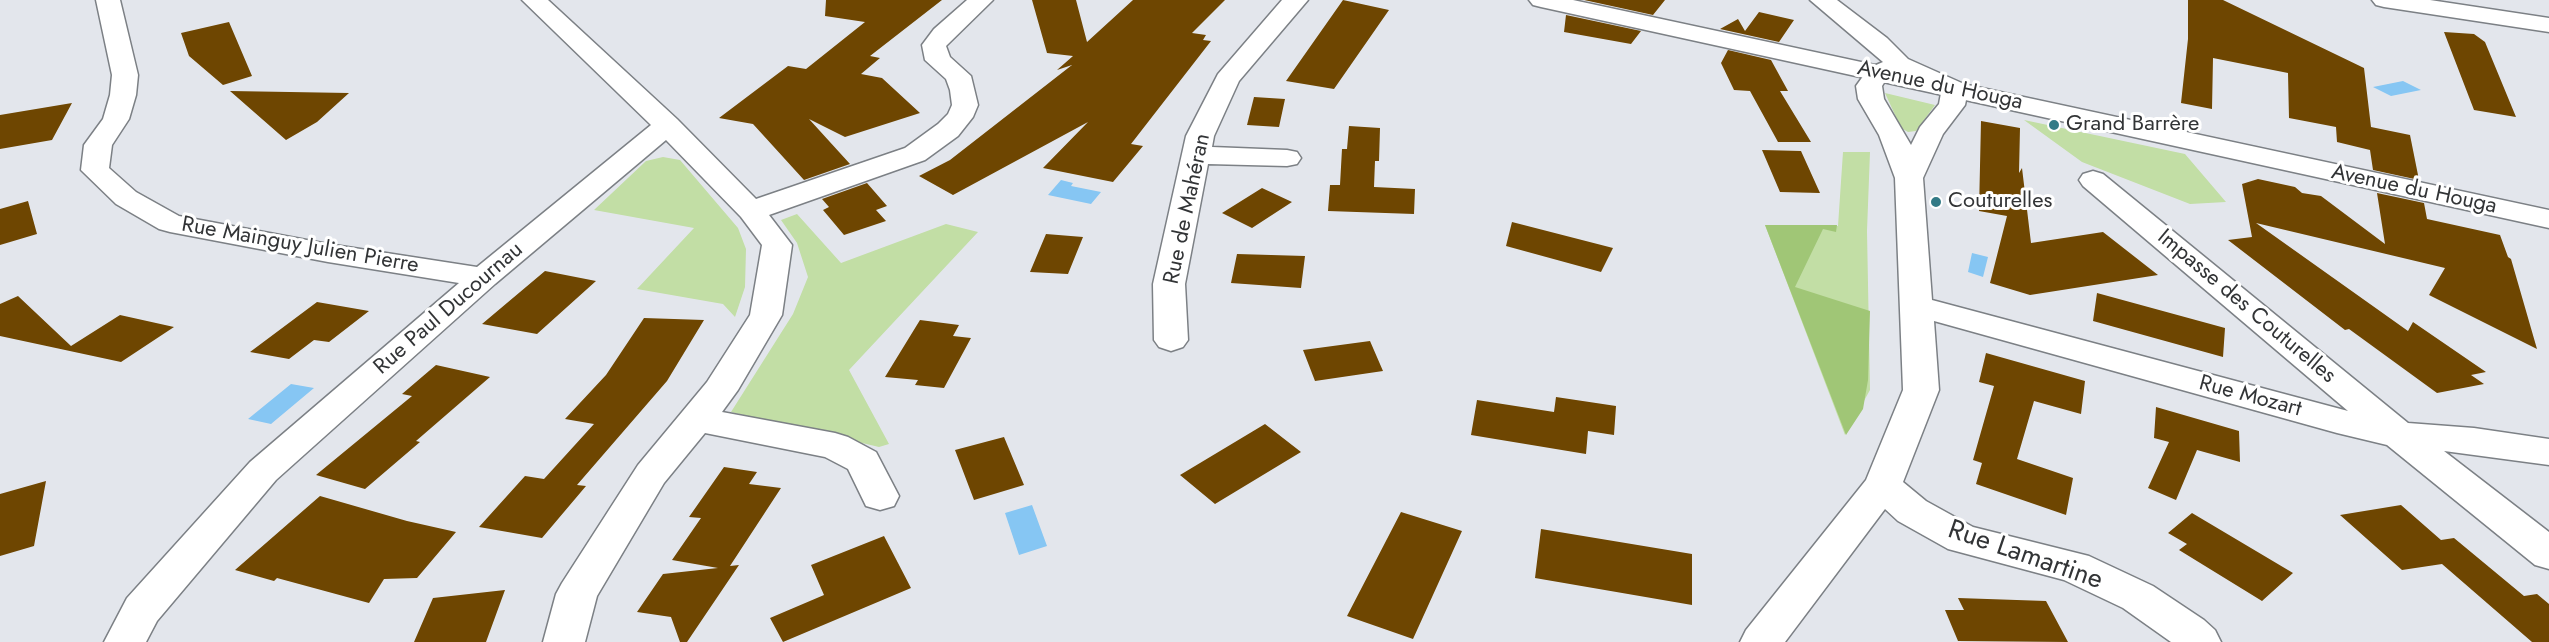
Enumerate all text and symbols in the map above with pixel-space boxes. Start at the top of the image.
street label: Avenue du Houga [1855,56,2025,116]
place label: Grand Barrère [2066,112,2199,138]
marker: Grand Barrère [2047,118,2061,132]
street label: Rue de Mahéran [1159,131,1217,287]
street label: Avenue du Houga [2329,160,2499,220]
place label: Couturelles [1948,189,2052,215]
marker: Couturelles [1929,195,1943,209]
street label: Rue Mainguy Julien Pierre [179,212,421,280]
street label: Impasse des Couturelles [2151,225,2341,389]
street label: Rue Paul Ducournau [369,237,529,381]
street label: Rue Mozart [2196,371,2304,423]
street label: Rue Lamartine [1943,514,2107,598]

